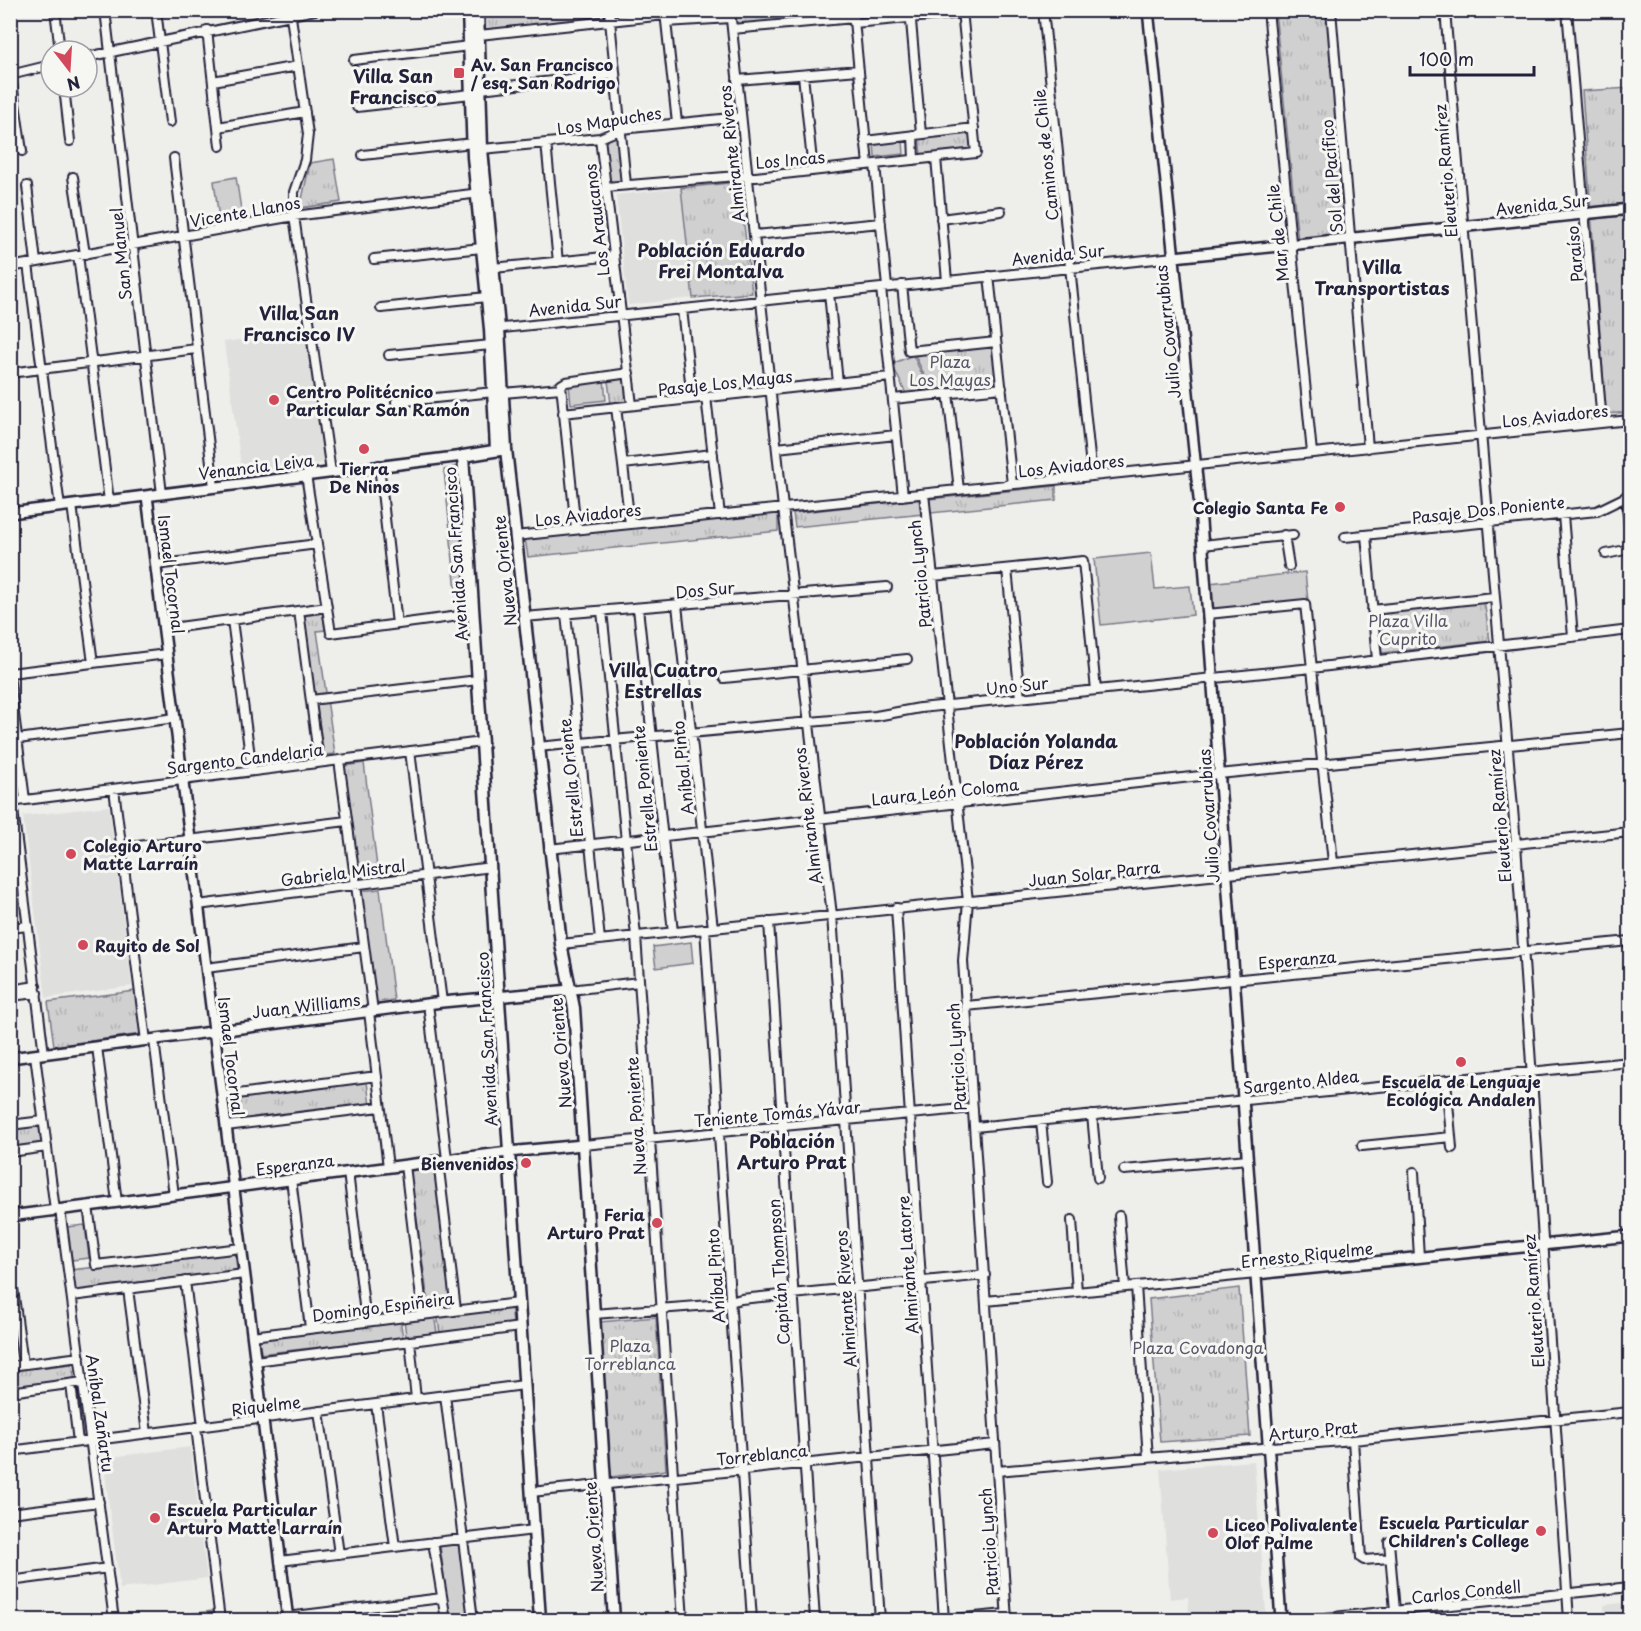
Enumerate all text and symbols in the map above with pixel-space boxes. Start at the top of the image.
north arrow [39,39,99,99]
scale bar [1410,39,1534,77]
text: 100 m [1419,45,1474,72]
place label: Av. San Francisco / esq. San Rodrigo [470,52,616,94]
district label: Villa San Francisco [349,62,437,110]
marker: Av. San Francisco / esq. San Rodrigo [452,66,466,80]
text: N [64,71,83,98]
street label: Almirante Riveros [712,84,750,224]
street label: Caminos de Chile [1026,88,1064,222]
street label: Los Mapuches [555,100,663,140]
street label: Eleuterio Ramírez [1427,103,1463,239]
street label: Sol del Pacífico [1314,118,1348,234]
street label: Los Incas [754,144,826,174]
street label: Los Araucanos [577,162,615,278]
street label: Mar de Chile [1260,183,1294,283]
street label: Avenida Sur [1494,187,1590,221]
street label: Vicente Llanos [188,190,302,232]
street label: San Manuel [103,207,137,301]
street label: Paraíso [1560,225,1588,283]
district label: Población Eduardo Frei Montalva [637,236,805,284]
street label: Avenida Sur [1010,237,1106,271]
district label: Villa Transportistas [1315,253,1450,301]
street label: Julio Covarrubias [1148,264,1186,400]
street label: Avenida Sur [527,288,623,322]
district label: Villa San Francisco IV [243,299,355,347]
park label: Plaza Los Mayas [909,349,991,391]
street label: Pasaje Los Mayas [656,363,794,401]
place label: Centro Politécnico Particular San Ramón [286,379,470,421]
marker: Centro Politécnico Particular San Ramón [267,393,281,407]
street label: Los Aviadores [1501,397,1609,433]
marker: Tierra De Ninos [357,442,371,456]
street label: Venancia Leiva [197,447,315,485]
street label: Los Aviadores [1017,447,1125,483]
place label: Tierra De Ninos [329,456,400,498]
street label: Avenida San Francisco [437,466,473,642]
street label: Pasaje Dos Poniente [1411,489,1565,529]
place label: Colegio Santa Fe [1193,495,1328,519]
street label: Los Aviadores [534,496,642,532]
marker: Colegio Santa Fe [1333,500,1347,514]
street label: Ismael Tocornal [153,513,191,635]
street label: Nueva Oriente [486,514,522,628]
street label: Patricio Lynch [901,519,937,629]
street label: Dos Sur [674,574,736,604]
park label: Plaza Villa Cuprito [1368,608,1448,650]
district label: Villa Cuatro Estrellas [608,656,718,704]
street label: Uno Sur [985,670,1050,700]
street label: Estrella Oriente [552,717,588,839]
street label: Aníbal Pinto [665,719,699,816]
street label: Estrella Poniente [625,724,663,854]
district label: Población Yolanda Díaz Pérez [954,727,1118,775]
street label: Sargento Candelaria [165,736,325,780]
street label: Almirante Riveros [787,746,827,886]
street label: Julio Covarrubias [1191,748,1225,884]
street label: Eleuterio Ramírez [1481,748,1517,884]
street label: Laura León Coloma [870,771,1020,811]
place label: Colegio Arturo Matte Larraín [83,833,202,875]
marker: Colegio Arturo Matte Larraín [64,847,78,861]
street label: Gabriela Mistral [279,852,407,892]
street label: Juan Solar Parra [1027,854,1161,892]
place label: Rayito de Sol [95,933,200,957]
marker: Rayito de Sol [76,938,90,952]
street label: Esperanza [1257,944,1337,974]
street label: Avenida San Francisco [469,951,503,1127]
street label: Juan Williams [250,986,362,1024]
street label: Ismael Tocornal [213,995,251,1117]
street label: Nueva Oriente [543,996,577,1109]
street label: Patricio Lynch [940,1002,972,1112]
marker: Escuela de Lenguaje Ecológica Andalen [1454,1055,1468,1069]
street label: Nueva Poniente [619,1056,651,1176]
street label: Sargento Aldea [1242,1063,1360,1099]
place label: Escuela de Lenguaje Ecológica Andalen [1382,1069,1540,1111]
street label: Teniente Tomás Yávar [693,1094,861,1132]
district label: Población Arturo Prat [737,1127,847,1175]
street label: Esperanza [255,1147,336,1181]
place label: Bienvenidos [421,1151,514,1175]
marker: Bienvenidos [519,1156,533,1170]
street label: Almirante Latorre [890,1195,924,1335]
street label: Capitán Thompson [761,1198,795,1346]
place label: Feria Arturo Prat [547,1202,645,1244]
marker: Feria Arturo Prat [650,1216,664,1230]
street label: Aníbal Pinto [700,1228,730,1324]
street label: Almirante Riveros [828,1229,862,1369]
street label: Eleuterio Ramírez [1516,1233,1550,1369]
street label: Ernesto Riquelme [1240,1235,1375,1273]
street label: Domingo Espiñeira [311,1285,455,1327]
park label: Plaza Torreblanca [584,1333,676,1375]
park label: Plaza Covadonga [1132,1335,1264,1359]
street label: Aníbal Zañartu [81,1352,121,1474]
street label: Riquelme [230,1389,302,1421]
street label: Arturo Prat [1267,1414,1359,1446]
street label: Torreblanca [715,1437,809,1471]
street label: Nueva Oriente [577,1480,609,1593]
street label: Patricio Lynch [972,1487,1004,1597]
place label: Escuela Particular Arturo Matte Larraín [167,1497,342,1539]
place label: Escuela Particular Children's College [1379,1510,1530,1552]
marker: Escuela Particular Arturo Matte Larraín [148,1511,162,1525]
place label: Liceo Polivalente Olof Palme [1225,1512,1357,1554]
marker: Escuela Particular Children's College [1534,1524,1548,1538]
marker: Liceo Polivalente Olof Palme [1206,1526,1220,1540]
street label: Carlos Condell [1410,1573,1522,1609]

